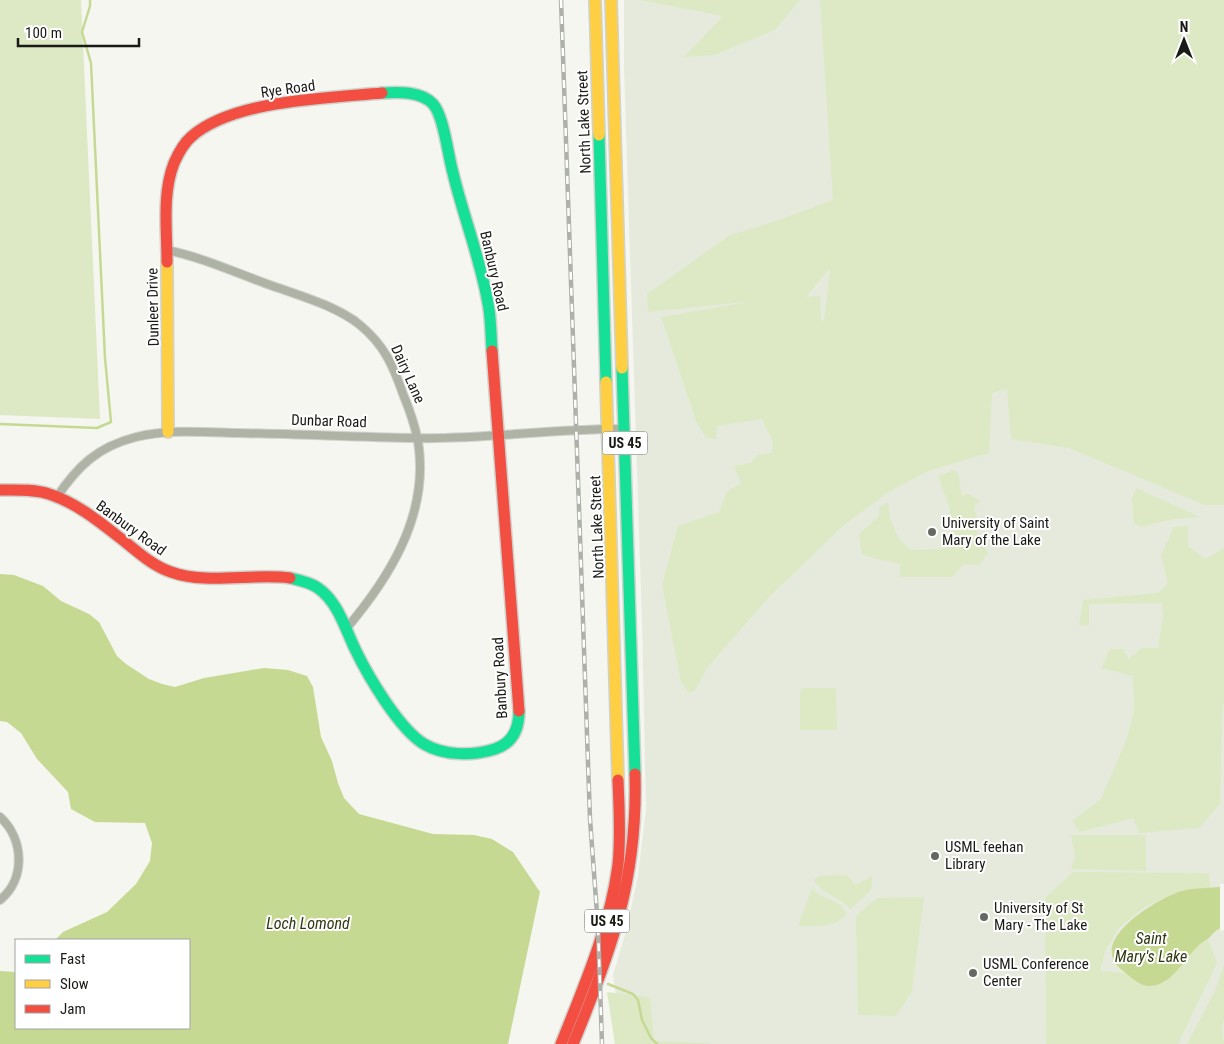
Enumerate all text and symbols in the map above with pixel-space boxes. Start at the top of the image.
scale bar [18,15,139,47]
north arrow [1159,15,1209,65]
text: N [1180,19,1188,35]
text: 100 m [25,24,62,42]
street label: North Lake Street [573,70,595,174]
street label: Rye Road [260,76,316,102]
street label: Banbury Road [476,229,512,313]
street label: Dunleer Drive [143,268,163,346]
street label: Dairy Lane [387,342,429,406]
street label: Dunbar Road [291,411,367,431]
road number: US 45 [602,432,648,454]
street label: North Lake Street [586,475,608,579]
street label: Banbury Road [93,497,169,559]
place label: University of Saint Mary of the Lake [942,514,1049,549]
marker: University of Saint Mary of the Lake [926,526,938,538]
street label: Banbury Road [489,637,511,719]
place label: USML feehan Library [945,838,1023,873]
marker: USML feehan Library [929,850,941,862]
place label: University of St Mary - The Lake [994,899,1087,934]
road number: US 45 [584,909,630,932]
marker: University of St Mary - The Lake [978,911,990,923]
water label: Loch Lomond [266,914,350,933]
water label: Saint Mary's Lake [1115,929,1187,966]
legend [15,939,190,1029]
text: Fast [60,950,85,968]
place label: USML Conference Center [983,955,1089,990]
marker: USML Conference Center [967,967,979,979]
text: Slow [60,975,89,993]
text: Jam [60,1000,86,1018]

